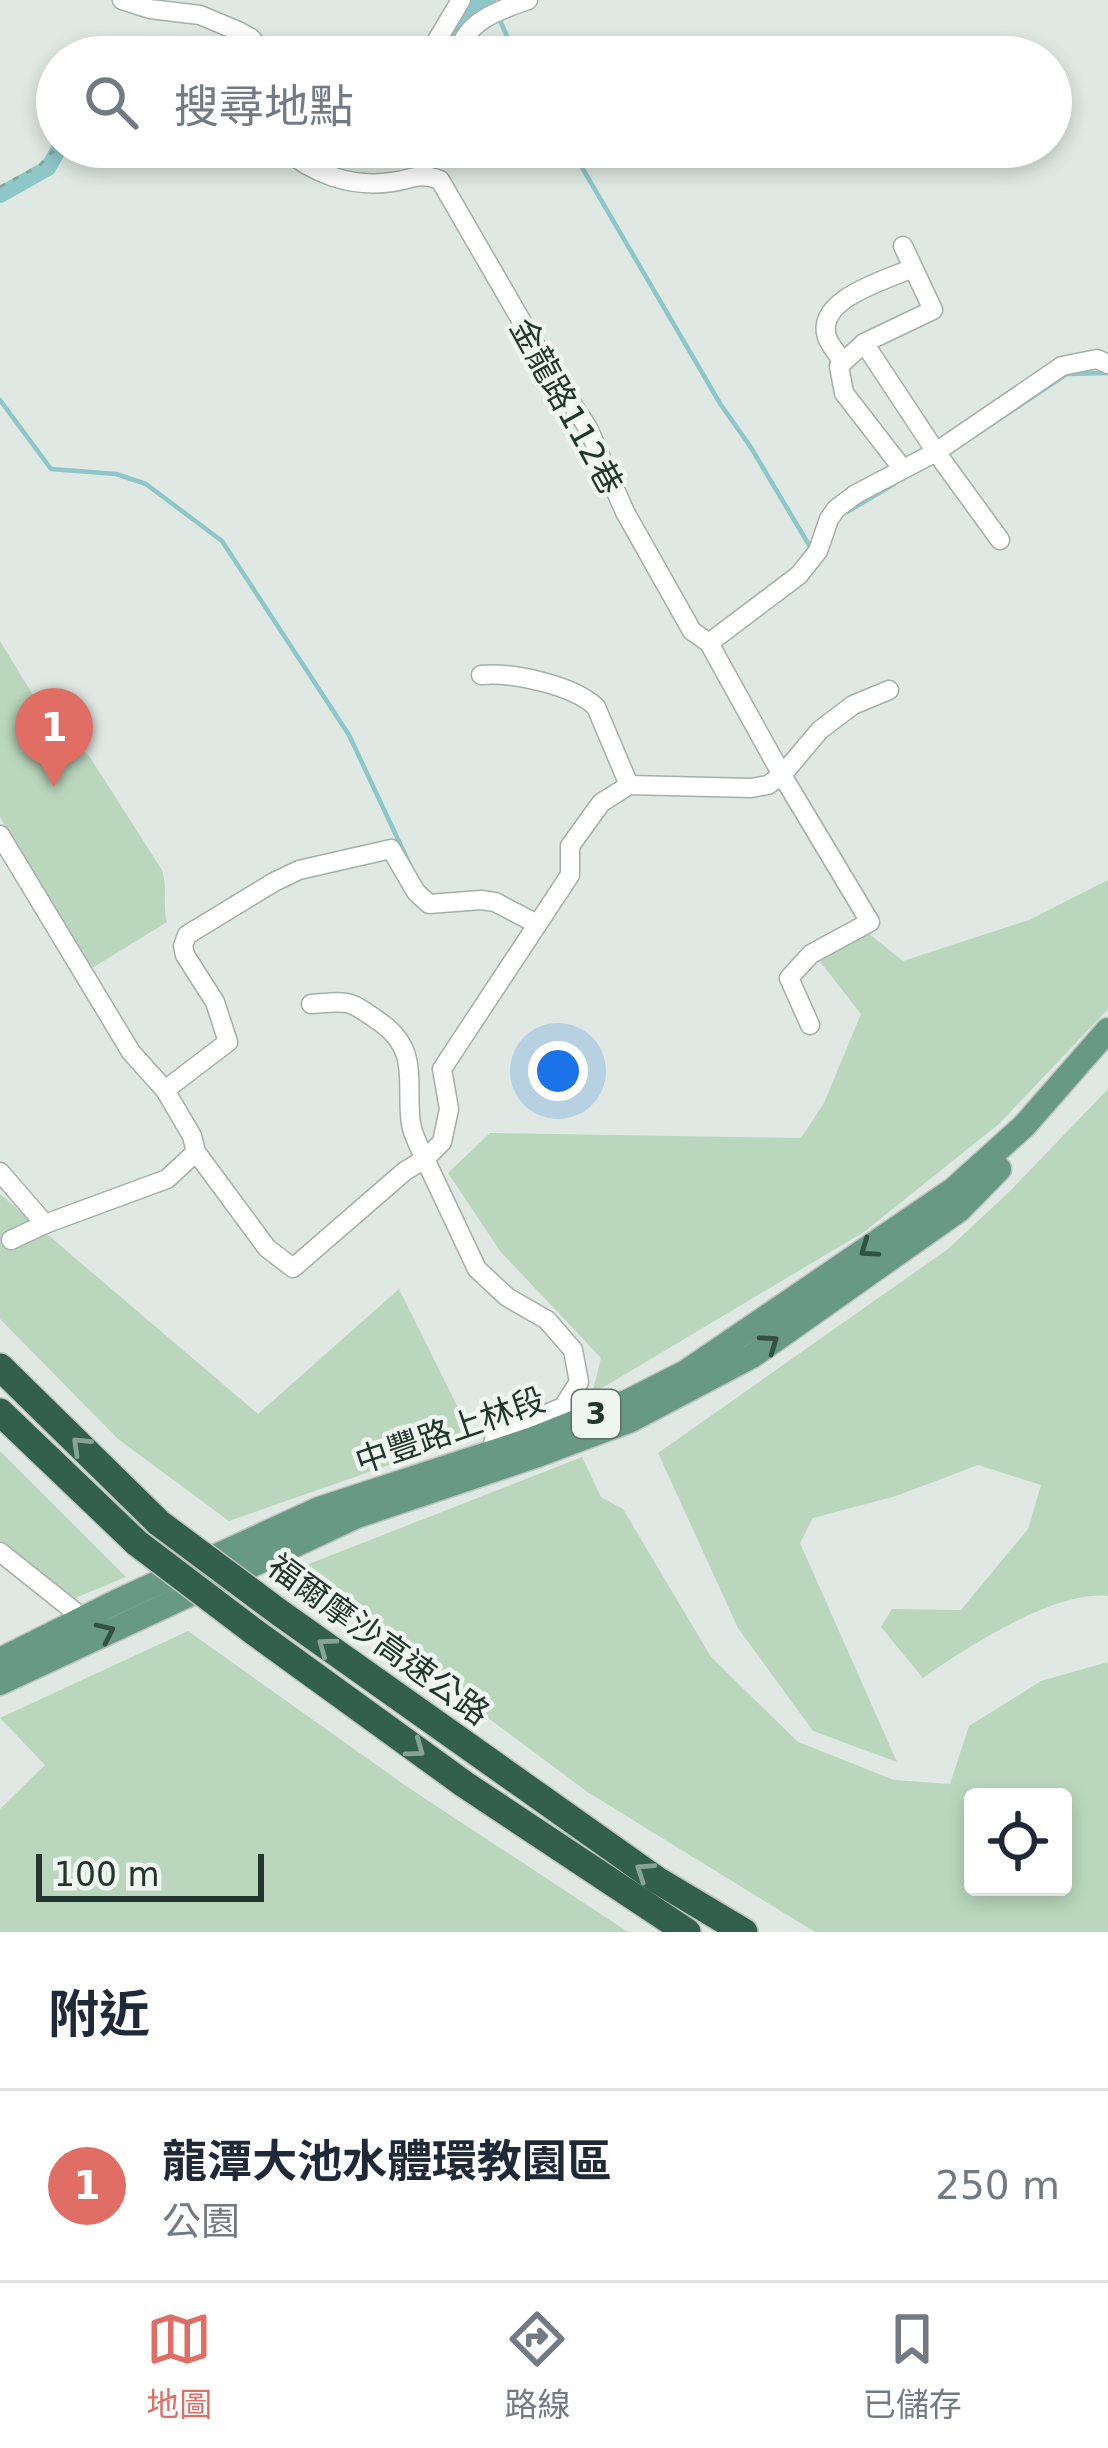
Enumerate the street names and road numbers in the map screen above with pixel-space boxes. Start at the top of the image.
street label: 金龍路112巷 [502,312,631,501]
street label: 中豐路上林段 [350,1380,550,1481]
road number: 3 [572,1390,620,1438]
street label: 福爾摩沙高速公路 [260,1546,497,1733]

